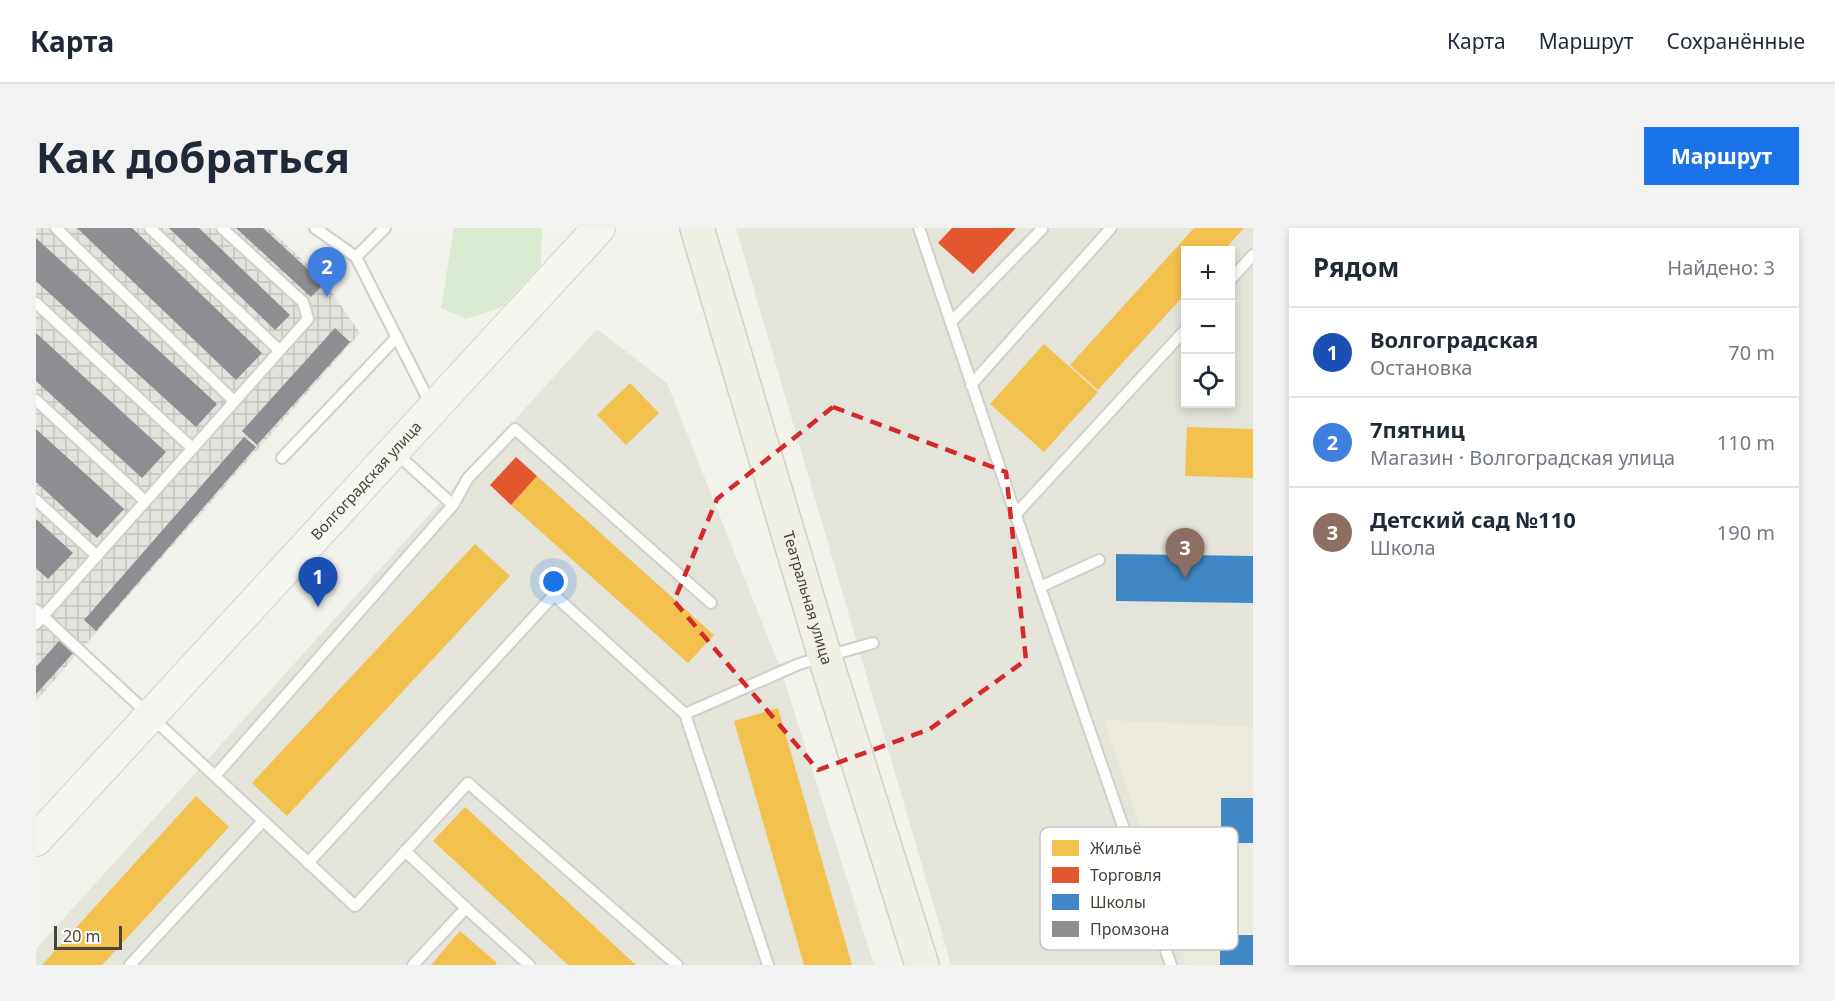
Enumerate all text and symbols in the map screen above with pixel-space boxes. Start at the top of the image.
text: Карта [30,22,114,60]
text: Карта [1447,27,1506,55]
text: Маршрут [1539,27,1634,55]
text: Сохранённые [1667,27,1805,55]
button: Маршрут [1644,127,1799,185]
text: Как добраться [36,128,350,185]
map controls [1181,246,1235,408]
button: + [1181,246,1235,300]
pin: 2 [308,248,346,297]
text: Рядом [1313,249,1399,285]
text: Найдено: 3 [1667,254,1775,281]
button: − [1181,300,1235,354]
text: Волгоградская [1370,324,1538,354]
text: 1 [1327,339,1338,366]
text: 70 m [1728,339,1775,366]
button: locate [1181,354,1235,408]
text: Остановка [1370,354,1472,381]
text: 7пятниц [1370,414,1465,444]
street label: Волгоградская улица [306,417,425,544]
text: 2 [1327,429,1338,456]
text: 110 m [1717,429,1775,456]
text: Магазин · Волгоградская улица [1370,444,1675,471]
text: Детский сад №110 [1370,504,1576,534]
text: 3 [1327,519,1338,546]
text: 190 m [1717,519,1775,546]
street label: Театральная улица [779,528,838,667]
pin: 3 [1166,528,1204,578]
text: Школа [1370,534,1436,561]
pin: 1 [298,558,338,607]
your location [539,567,568,596]
legend [1040,827,1238,950]
text: Жильё [1090,837,1142,859]
text: Торговля [1090,864,1162,886]
text: Школы [1090,891,1146,913]
text: Промзона [1090,918,1169,940]
scale bar [54,923,122,950]
text: 20 m [63,925,100,947]

